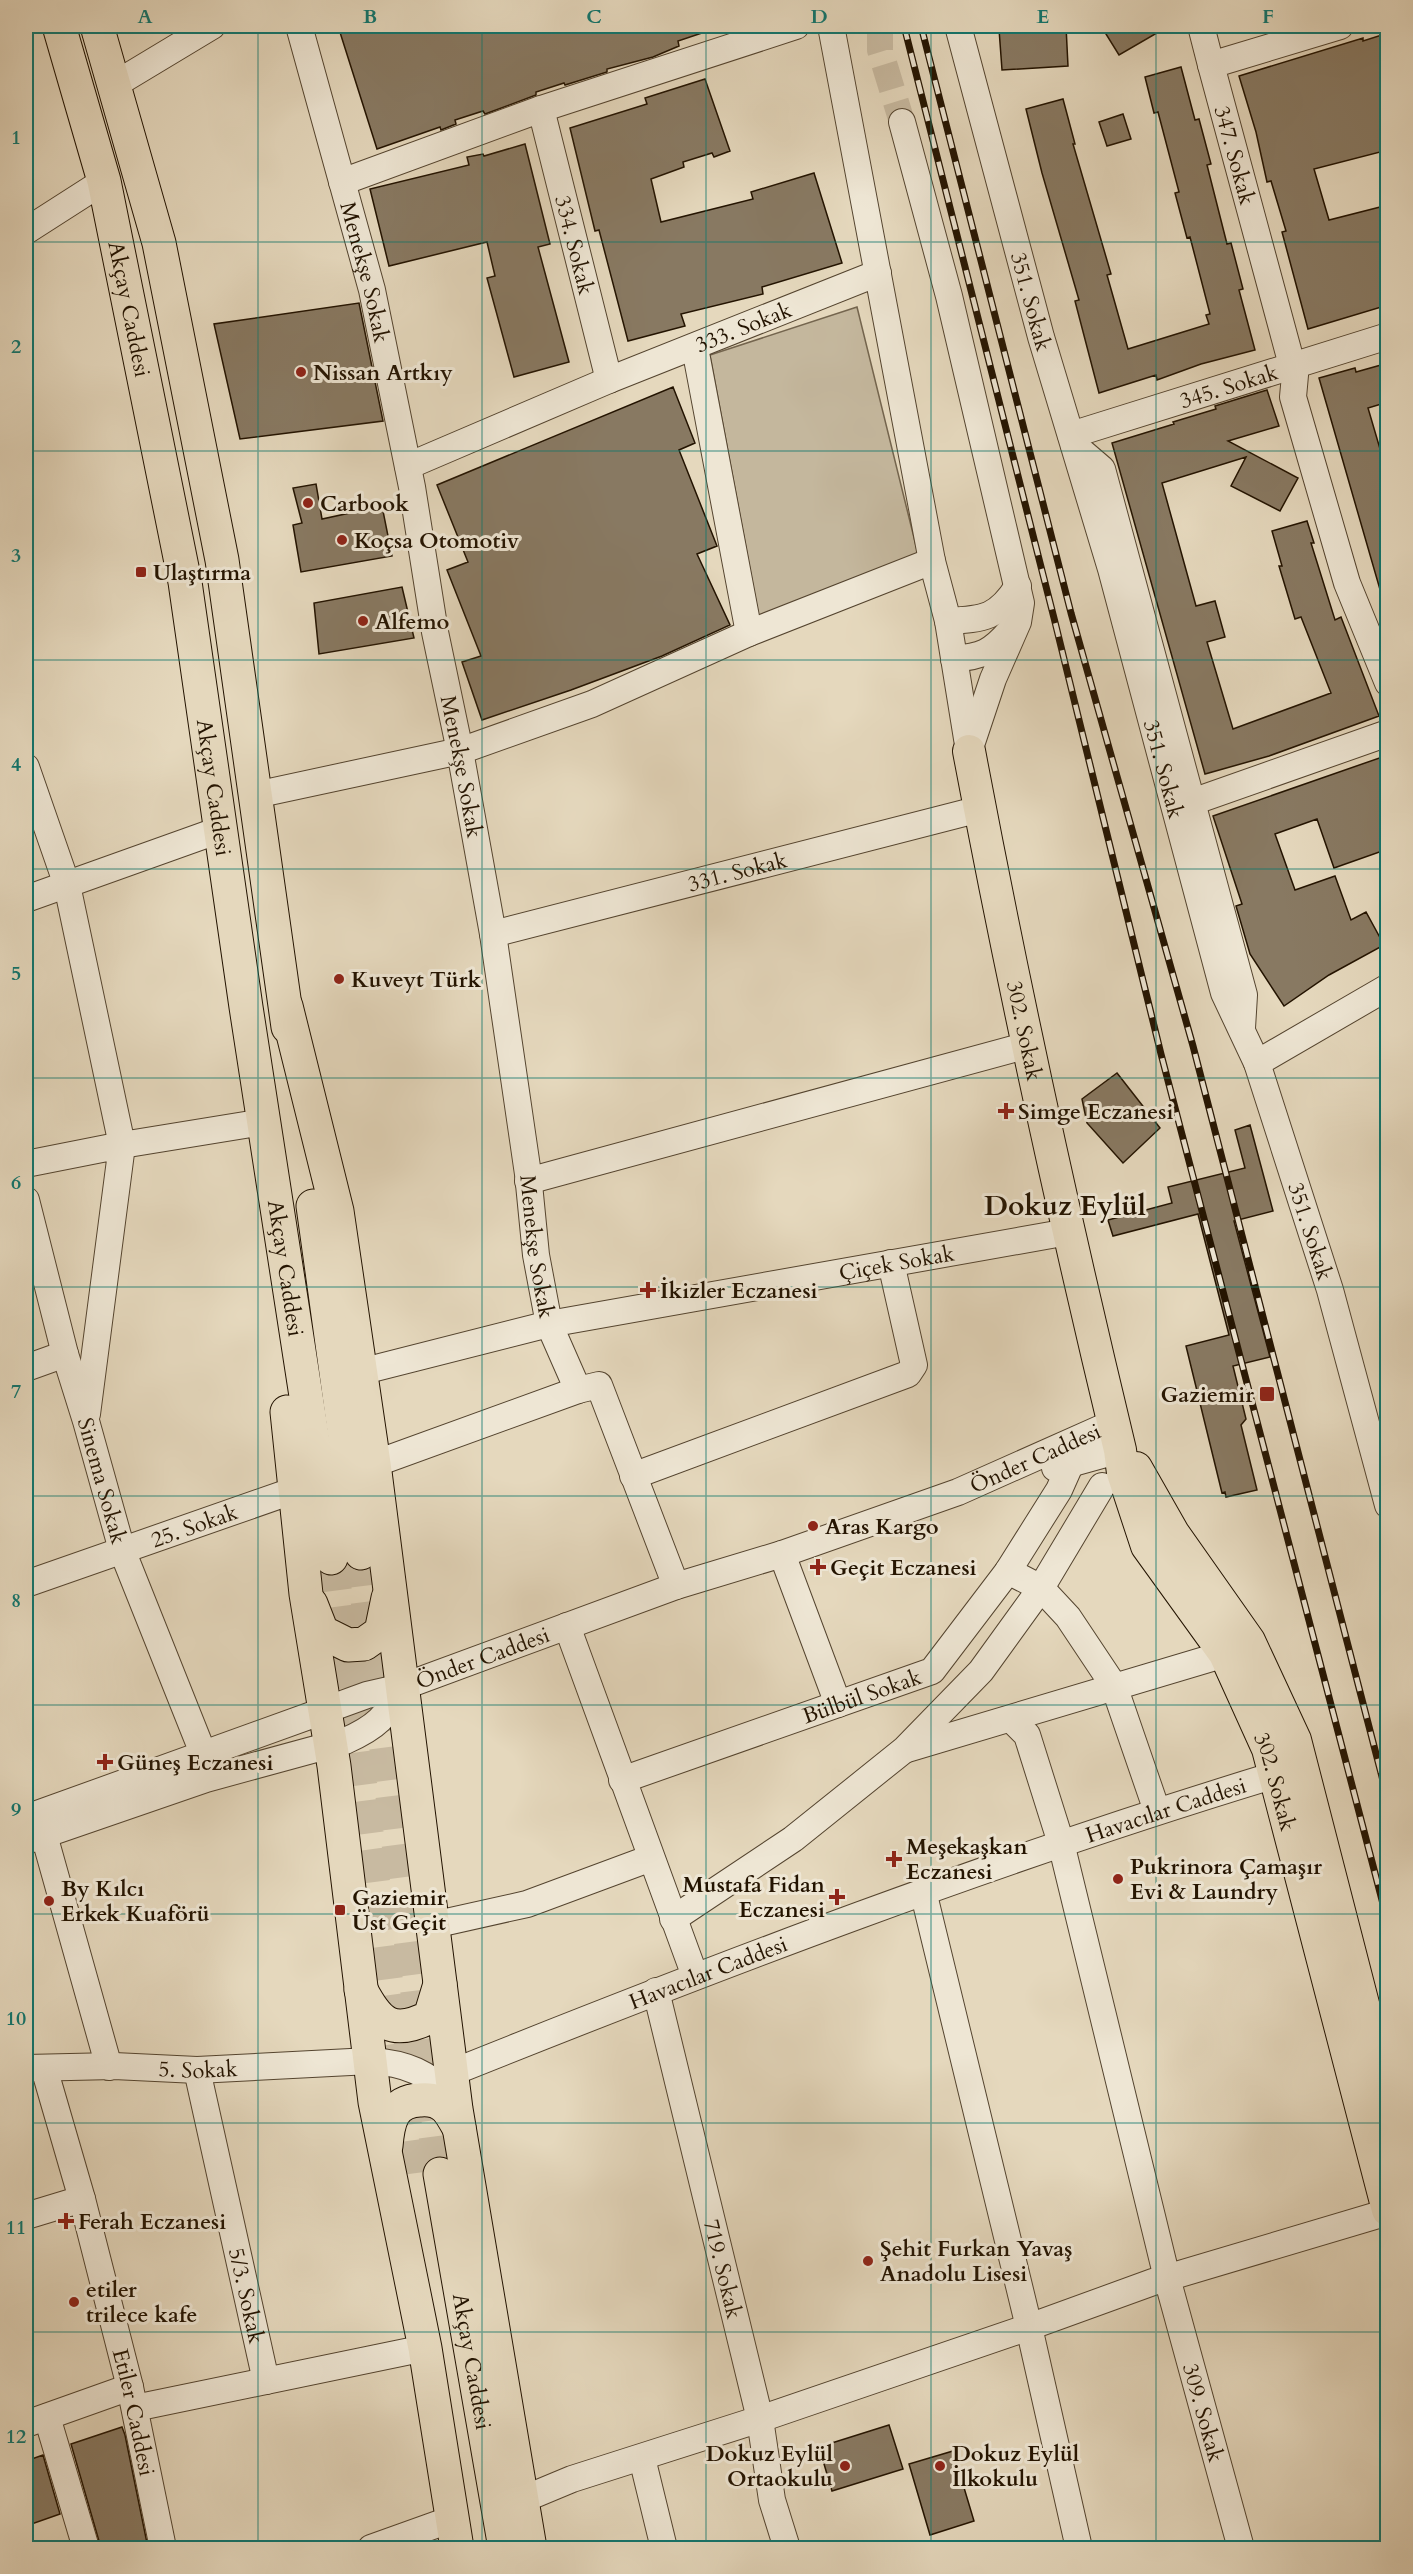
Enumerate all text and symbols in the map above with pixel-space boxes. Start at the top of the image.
text: A [137,3,153,30]
text: B [363,3,377,30]
text: C [586,3,602,30]
text: D [810,3,828,30]
text: E [1037,3,1049,30]
text: F [1262,3,1274,30]
street label: 347. Sokak [1207,102,1262,208]
text: 1 [11,124,21,151]
street label: 334. Sokak [547,192,601,298]
street label: Menekşe Sokak [332,198,396,346]
street label: Akçay Caddesi [101,239,157,380]
street label: 351. Sokak [1003,249,1058,355]
street label: 333. Sokak [691,295,796,360]
text: 2 [11,333,21,360]
street label: 345. Sokak [1176,357,1282,416]
place label: Nissan Artkıy [313,358,453,388]
marker: Nissan Artkıy [294,365,308,379]
place label: Carbook [320,489,409,519]
marker: Carbook [301,496,315,510]
place label: Koçsa Otomotiv [354,526,520,556]
marker: Koçsa Otomotiv [335,533,349,547]
text: 3 [11,542,21,569]
place label: Ulaştırma [153,558,251,588]
marker: Ulaştırma [134,565,148,579]
place label: Alfemo [375,607,450,637]
marker: Alfemo [356,614,370,628]
street label: Menekşe Sokak [433,693,489,840]
street label: 351. Sokak [1136,716,1191,822]
street label: Akçay Caddesi [189,717,238,858]
text: 4 [11,751,21,778]
street label: 331. Sokak [685,845,790,899]
text: 5 [11,960,21,987]
place label: Kuveyt Türk [351,965,482,995]
marker: Kuveyt Türk [332,972,346,986]
street label: 302. Sokak [999,978,1049,1084]
place label: Simge Eczanesi [1018,1097,1173,1127]
marker: Simge Eczanesi [999,1104,1013,1118]
text: 6 [11,1169,21,1196]
street label: Menekşe Sokak [512,1174,562,1321]
street label: 351. Sokak [1280,1179,1340,1284]
district label: Dokuz Eylül [984,1187,1146,1225]
street label: Akçay Caddesi [260,1198,311,1339]
street label: Çiçek Sokak [837,1238,957,1288]
place label: İkizler Eczanesi [660,1276,818,1306]
marker: İkizler Eczanesi [641,1283,655,1297]
text: 7 [11,1378,21,1405]
place label: Gaziemir [1160,1380,1254,1410]
marker: Gaziemir [1258,1385,1276,1403]
street label: Sinema Sokak [70,1414,134,1548]
street label: Önder Caddesi [965,1416,1106,1501]
street label: 25. Sokak [147,1497,242,1555]
place label: Aras Kargo [825,1512,939,1542]
marker: Aras Kargo [806,1519,820,1533]
place label: Geçit Eczanesi [830,1553,977,1583]
marker: Geçit Eczanesi [811,1560,825,1574]
text: 8 [11,1587,21,1614]
street label: Önder Caddesi [412,1620,554,1697]
street label: Bülbül Sokak [798,1662,926,1731]
street label: 302. Sokak [1246,1727,1303,1834]
place label: Güneş Eczanesi [117,1748,273,1778]
marker: Güneş Eczanesi [98,1755,112,1769]
street label: Havacılar Caddesi [1082,1771,1250,1851]
text: 9 [11,1796,21,1823]
place label: Meşekaşkan Eczanesi [906,1832,1028,1887]
marker: Meşekaşkan Eczanesi [887,1852,901,1866]
place label: Pukrinora Çamaşır Evi & Laundry [1130,1852,1322,1907]
place label: Mustafa Fidan Eczanesi [682,1870,825,1925]
marker: Pukrinora Çamaşır Evi & Laundry [1111,1872,1125,1886]
place label: By Kılcı Erkek Kuaförü [61,1874,210,1929]
place label: Gaziemir Üst Geçit [352,1883,446,1938]
marker: Mustafa Fidan Eczanesi [830,1890,844,1904]
marker: By Kılcı Erkek Kuaförü [42,1894,56,1908]
marker: Gaziemir Üst Geçit [333,1903,347,1917]
street label: Havacılar Caddesi [625,1929,792,2017]
text: 10 [6,2005,26,2032]
street label: 5. Sokak [158,2054,238,2086]
place label: Ferah Eczanesi [78,2207,226,2237]
text: 11 [6,2214,26,2241]
marker: Ferah Eczanesi [59,2214,73,2228]
street label: 719. Sokak [696,2216,749,2322]
place label: Şehit Furkan Yavaş Anadolu Lisesi [880,2234,1072,2289]
street label: 5/3. Sokak [221,2245,271,2347]
marker: Şehit Furkan Yavaş Anadolu Lisesi [861,2254,875,2268]
place label: etiler trilece kafe [86,2275,197,2330]
street label: Akçay Caddesi [445,2291,498,2432]
marker: etiler trilece kafe [67,2295,81,2309]
street label: Etiler Caddesi [105,2346,162,2479]
street label: 309. Sokak [1175,2360,1231,2466]
text: 12 [6,2423,26,2450]
place label: Dokuz Eylül Ortaokulu [706,2439,834,2494]
place label: Dokuz Eylül İlkokulu [952,2439,1080,2494]
marker: Dokuz Eylül Ortaokulu [838,2459,852,2473]
marker: Dokuz Eylül İlkokulu [933,2459,947,2473]

